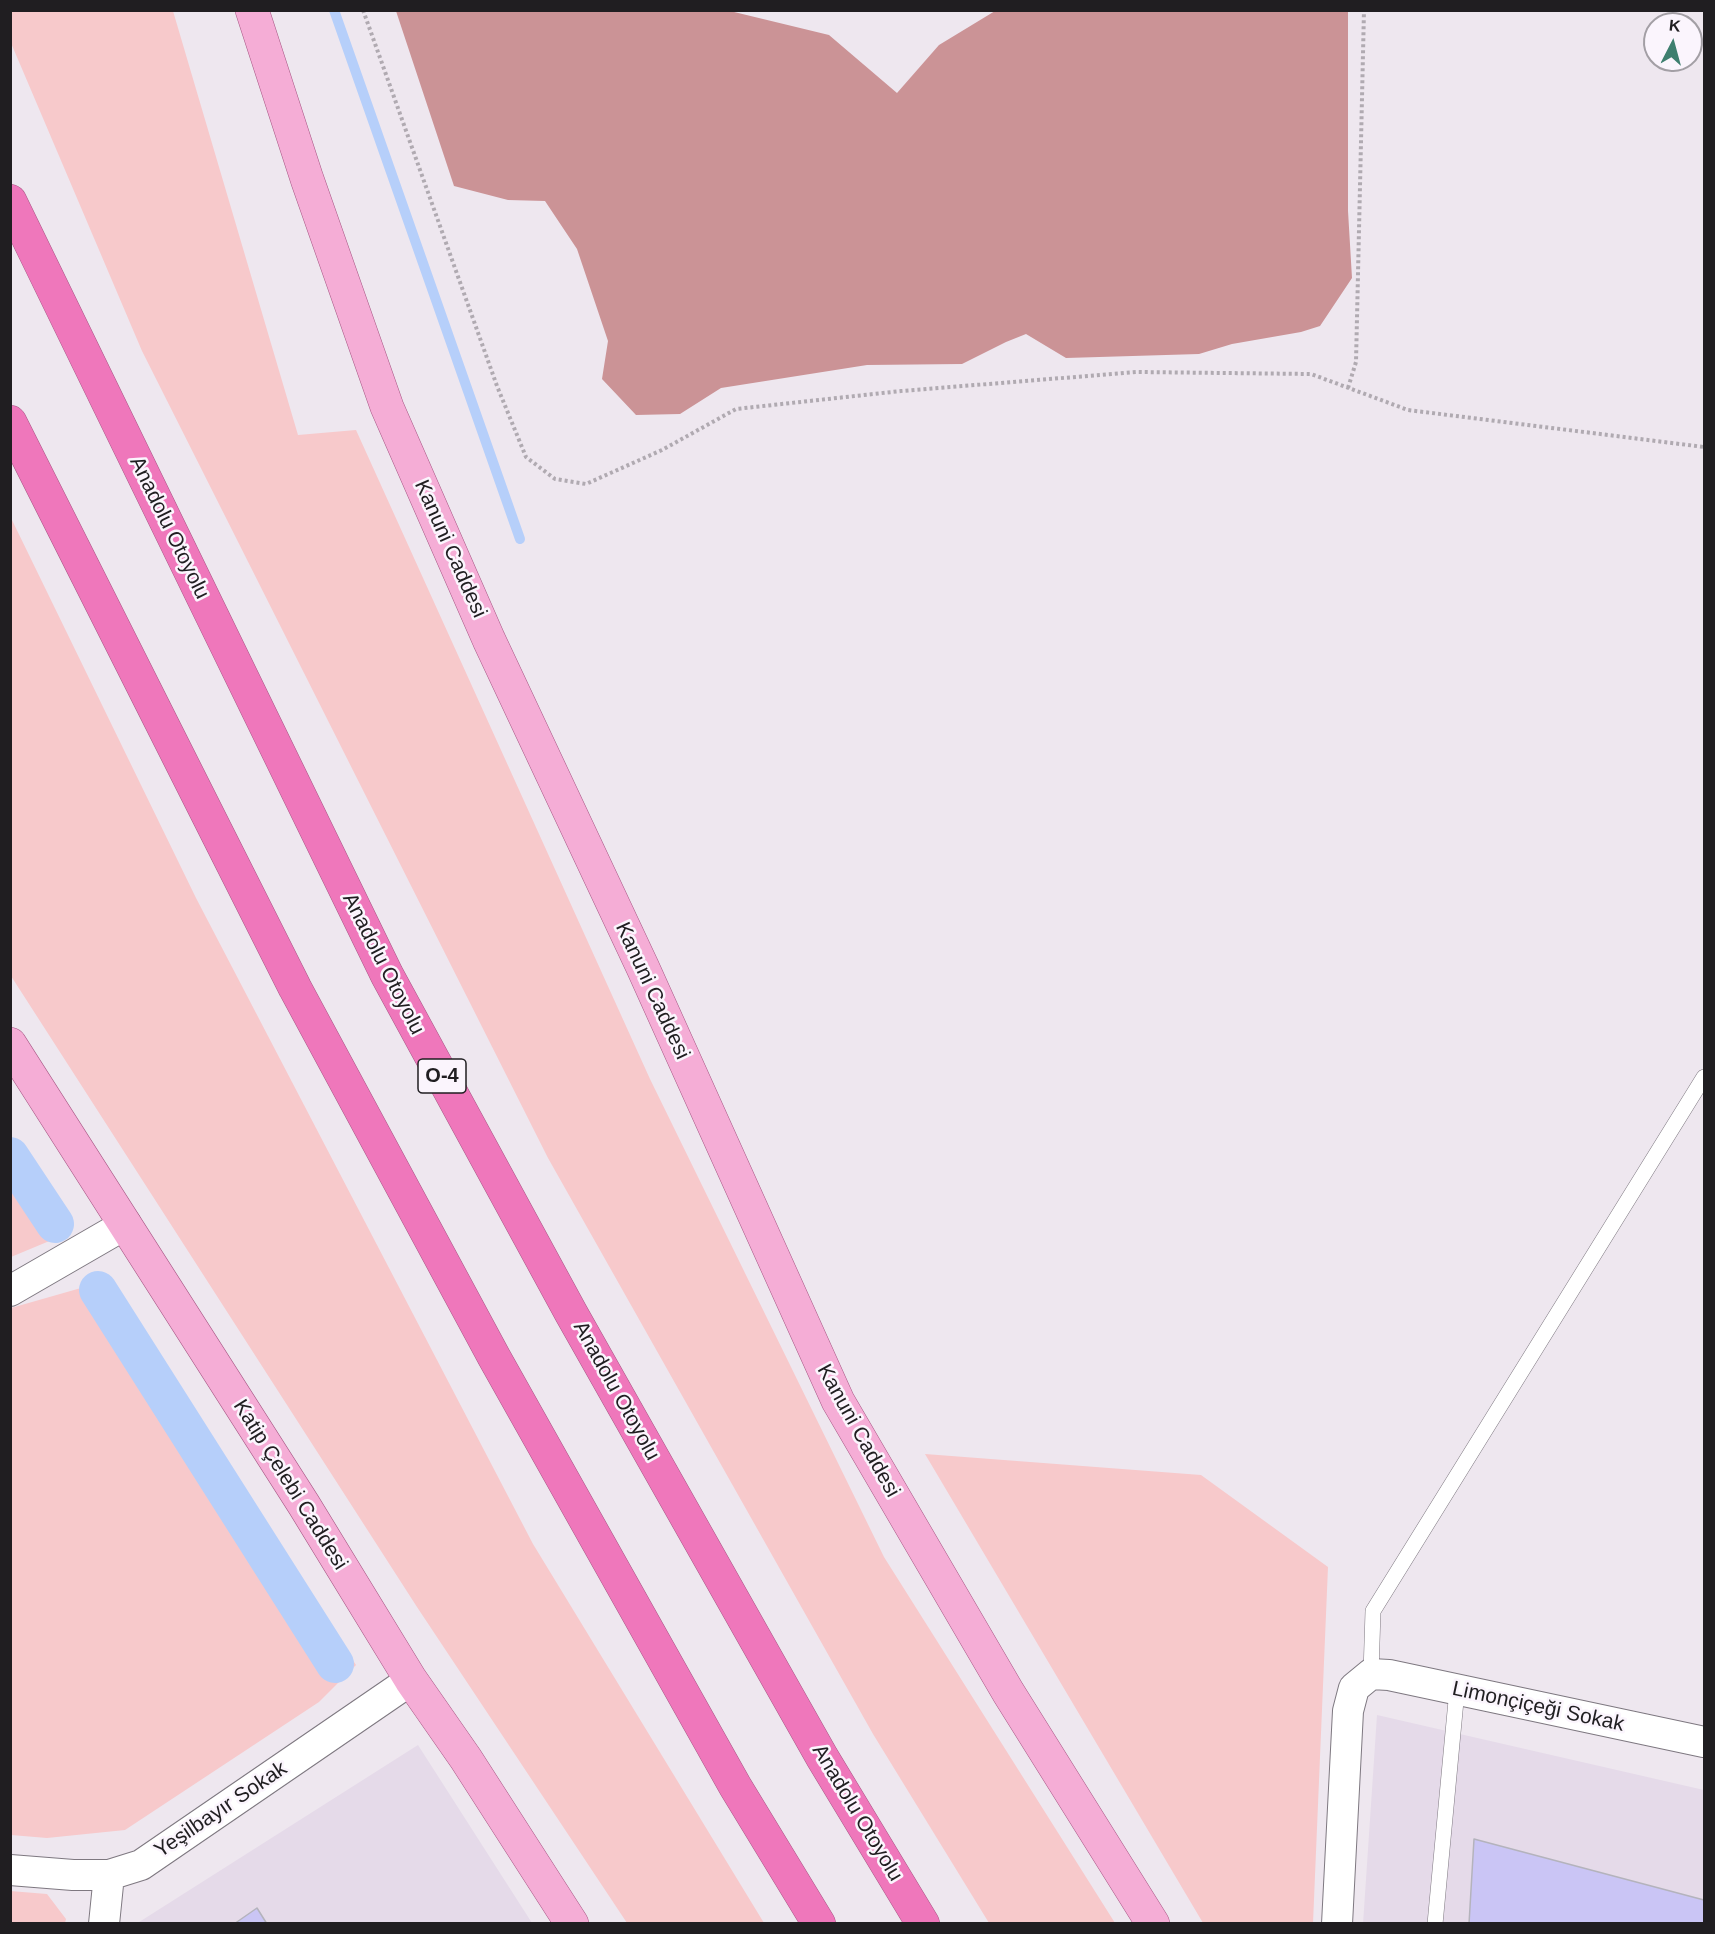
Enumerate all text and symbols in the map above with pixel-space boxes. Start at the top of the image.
north arrow [1643,12,1703,72]
text: K [1668,17,1681,35]
street label: Anadolu Otoyolu [124,453,214,603]
street label: Kanuni Caddesi [408,476,492,622]
street label: Anadolu Otoyolu [337,889,429,1039]
street label: Kanuni Caddesi [609,918,695,1064]
road number: O-4 [418,1059,466,1093]
street label: Anadolu Otoyolu [567,1317,665,1465]
street label: Kanuni Caddesi [811,1360,905,1502]
street label: Katip Çelebi Caddesi [227,1395,353,1575]
street label: Limonçiçeği Sokak [1450,1676,1626,1738]
street label: Anadolu Otoyolu [806,1740,908,1886]
street label: Yeşilbayır Sokak [150,1756,292,1864]

